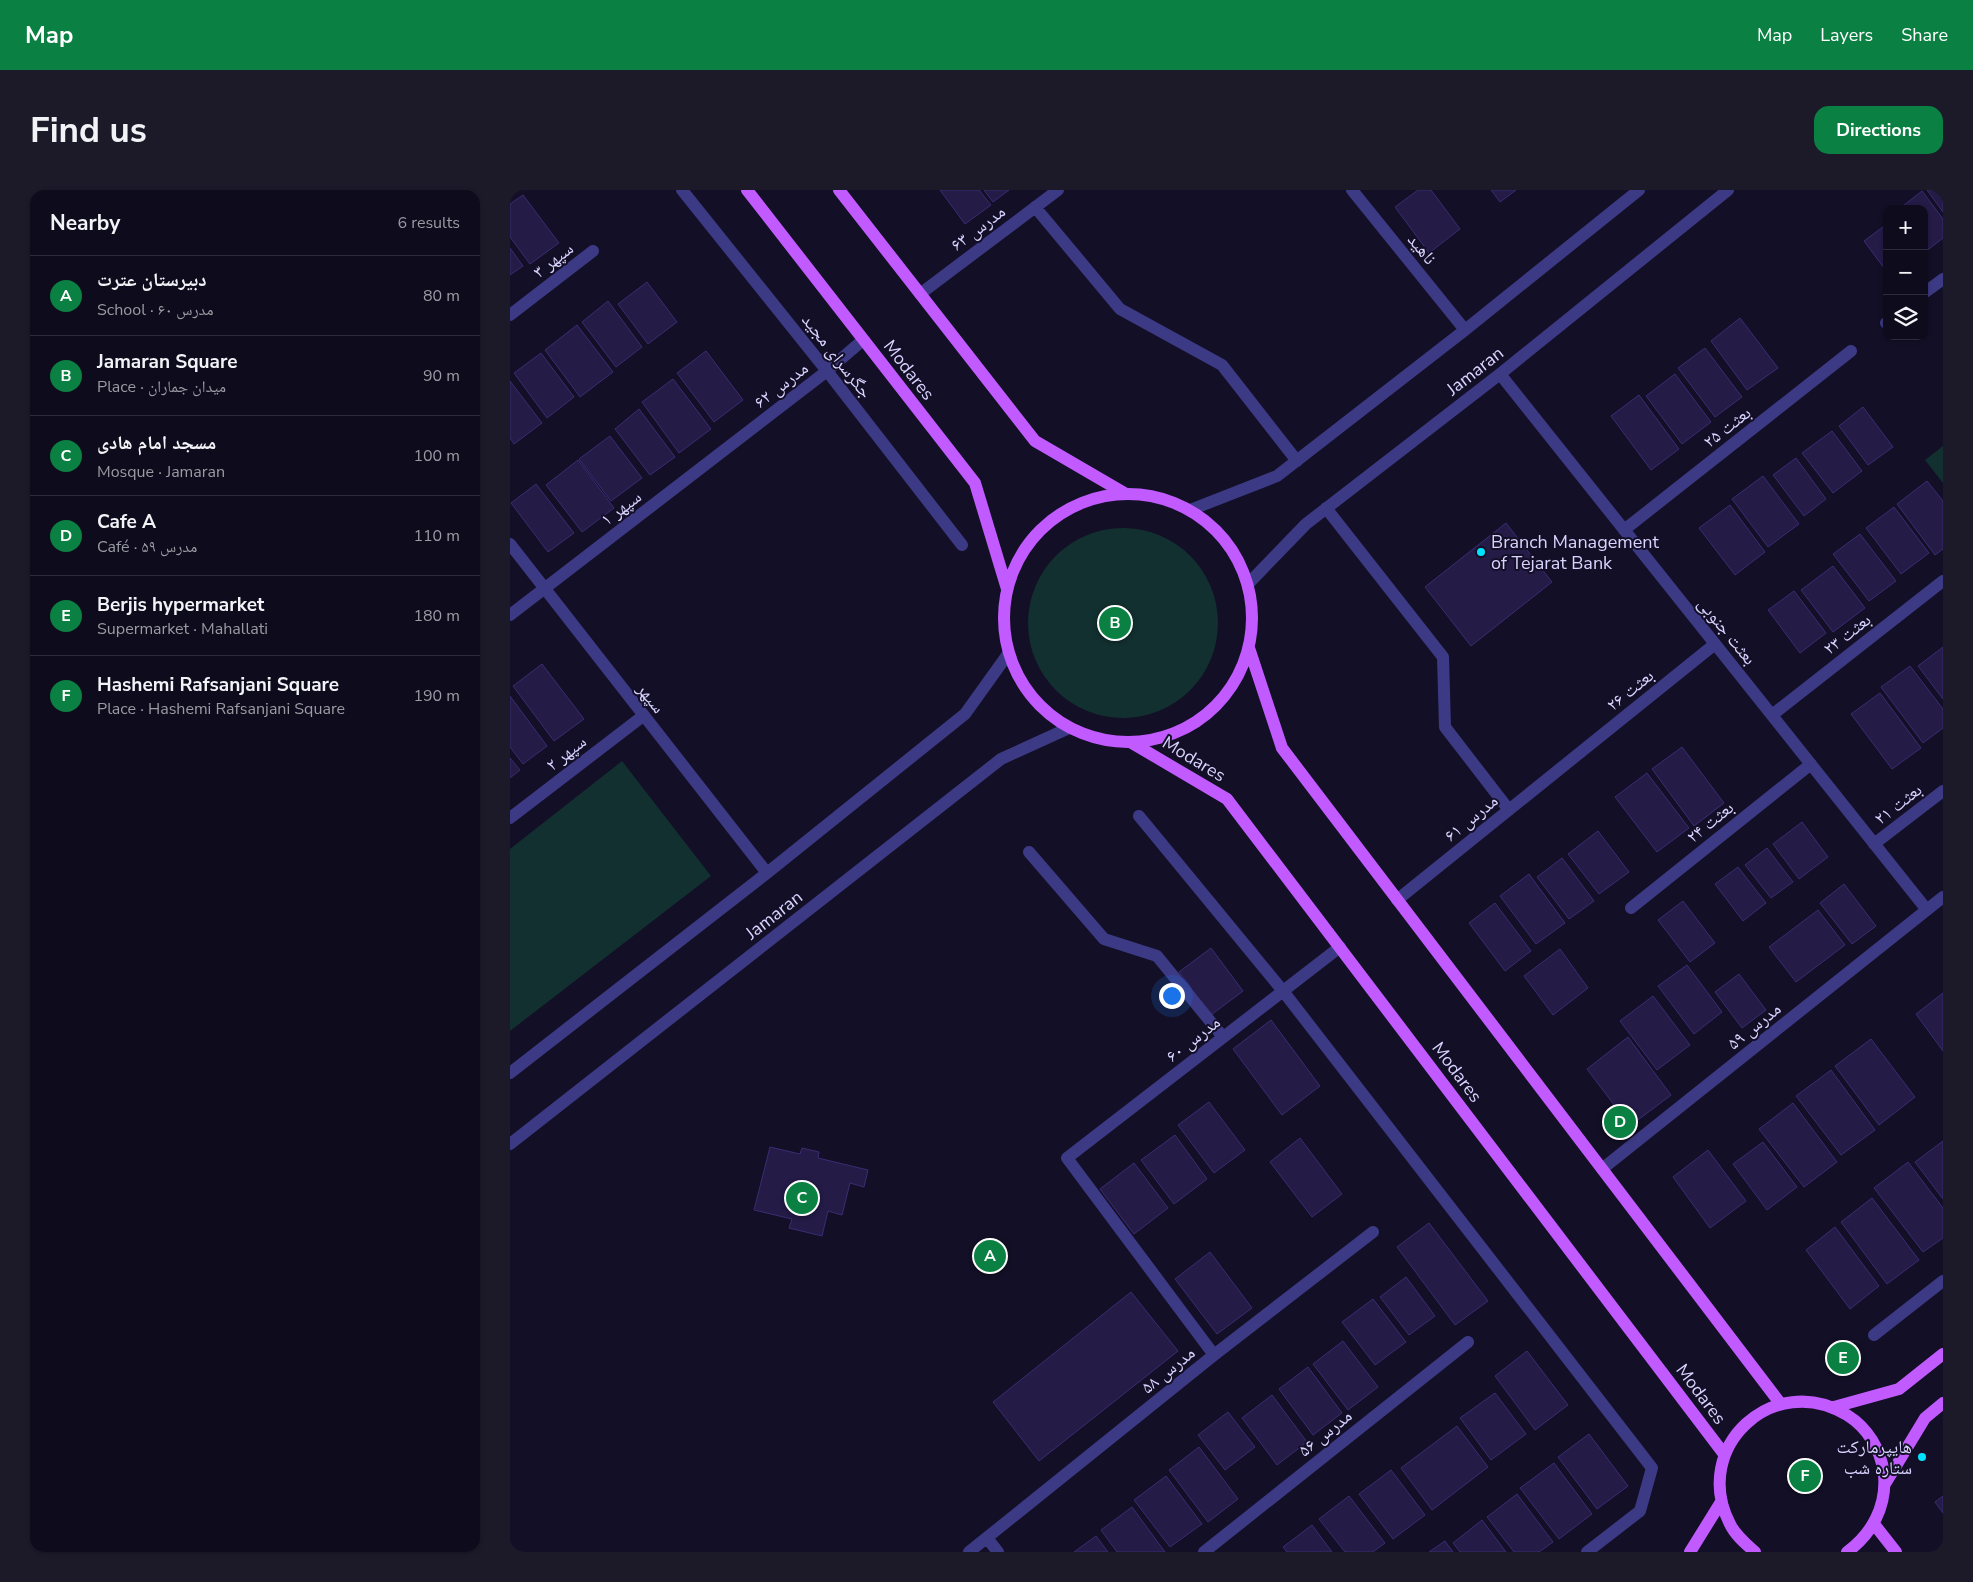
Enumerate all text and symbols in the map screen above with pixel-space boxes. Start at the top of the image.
text: Map [25,19,73,51]
text: Map [1757,23,1792,47]
text: Layers [1820,23,1873,47]
text: Share [1901,23,1948,47]
button: Directions [1814,106,1943,154]
text: Find us [30,107,147,154]
street label: مدرس ۶۳ [946,200,1010,256]
map controls [1883,205,1928,340]
button: + [1883,205,1928,250]
text: Nearby [50,209,120,237]
text: 6 results [398,212,460,234]
street label: ناهید [1402,228,1442,270]
street label: سپهر ۳ [528,237,578,283]
button: − [1883,250,1928,295]
text: دبیرستان عترت [97,267,207,293]
text: A [60,285,72,307]
text: 80 m [423,285,460,307]
button: layers [1883,295,1928,340]
text: School · مدرس ۶۰ [97,299,214,321]
street label: جگرسرای مجید [796,309,878,403]
street label: Modares [878,335,940,405]
street label: Jamaran [1441,341,1509,402]
text: Jamaran Square [97,349,238,375]
street label: مدرس ۶۲ [749,356,813,414]
text: B [60,365,72,387]
text: 90 m [423,365,460,387]
text: Place · میدان جماران [97,376,226,398]
street label: بعثت ۲۵ [1698,401,1756,453]
text: مسجد امام هادی [97,430,216,456]
text: C [61,445,71,467]
text: 100 m [413,445,460,467]
text: Mosque · Jamaran [97,461,225,483]
street label: سپهر ۱ [596,485,646,531]
text: Cafe A [97,509,156,535]
text: D [60,525,72,547]
text: 110 m [413,525,460,547]
place label: Branch Management of Tejarat Bank [1491,530,1659,575]
text: Café · مدرس ۵۹ [97,536,197,558]
marker: Branch Management of Tejarat Bank [1475,546,1487,558]
text: Berjis hypermarket [97,592,264,618]
street label: بعثت جنوبی [1692,592,1762,670]
pin: B [1099,604,1131,642]
text: E [61,605,71,627]
text: 180 m [413,605,460,627]
street label: بعثت ۲۳ [1818,608,1876,660]
text: Supermarket · Mahallati [97,618,268,640]
street label: بعثت ۲۶ [1601,664,1659,716]
text: Hashemi Rafsanjani Square [97,672,339,698]
street label: سپهر [631,677,670,718]
text: F [62,685,71,707]
text: 190 m [413,685,460,707]
text: Place · Hashemi Rafsanjani Square [97,698,345,720]
street label: سپهر ۲ [541,730,591,776]
street label: Modares [1158,731,1230,787]
street label: بعثت ۲۱ [1869,778,1927,830]
street label: مدرس ۶۱ [1439,789,1503,847]
street label: بعثت ۲۴ [1681,796,1739,848]
street label: Jamaran [740,885,808,946]
your location [1159,983,1185,1009]
street label: مدرس ۵۹ [1722,997,1786,1055]
street label: مدرس ۶۰ [1161,1010,1225,1068]
street label: Modares [1426,1037,1488,1107]
pin: D [1604,1103,1636,1141]
pin: C [786,1179,818,1217]
pin: A [974,1237,1006,1275]
pin: E [1827,1339,1859,1377]
street label: مدرس ۵۸ [1136,1341,1200,1399]
street label: Modares [1670,1359,1732,1429]
street label: مدرس ۵۶ [1293,1404,1357,1462]
place label: هایپرمارکت ستاره شب [1836,1435,1912,1480]
marker: هایپرمارکت ستاره شب [1916,1451,1928,1463]
pin: F [1789,1457,1821,1495]

